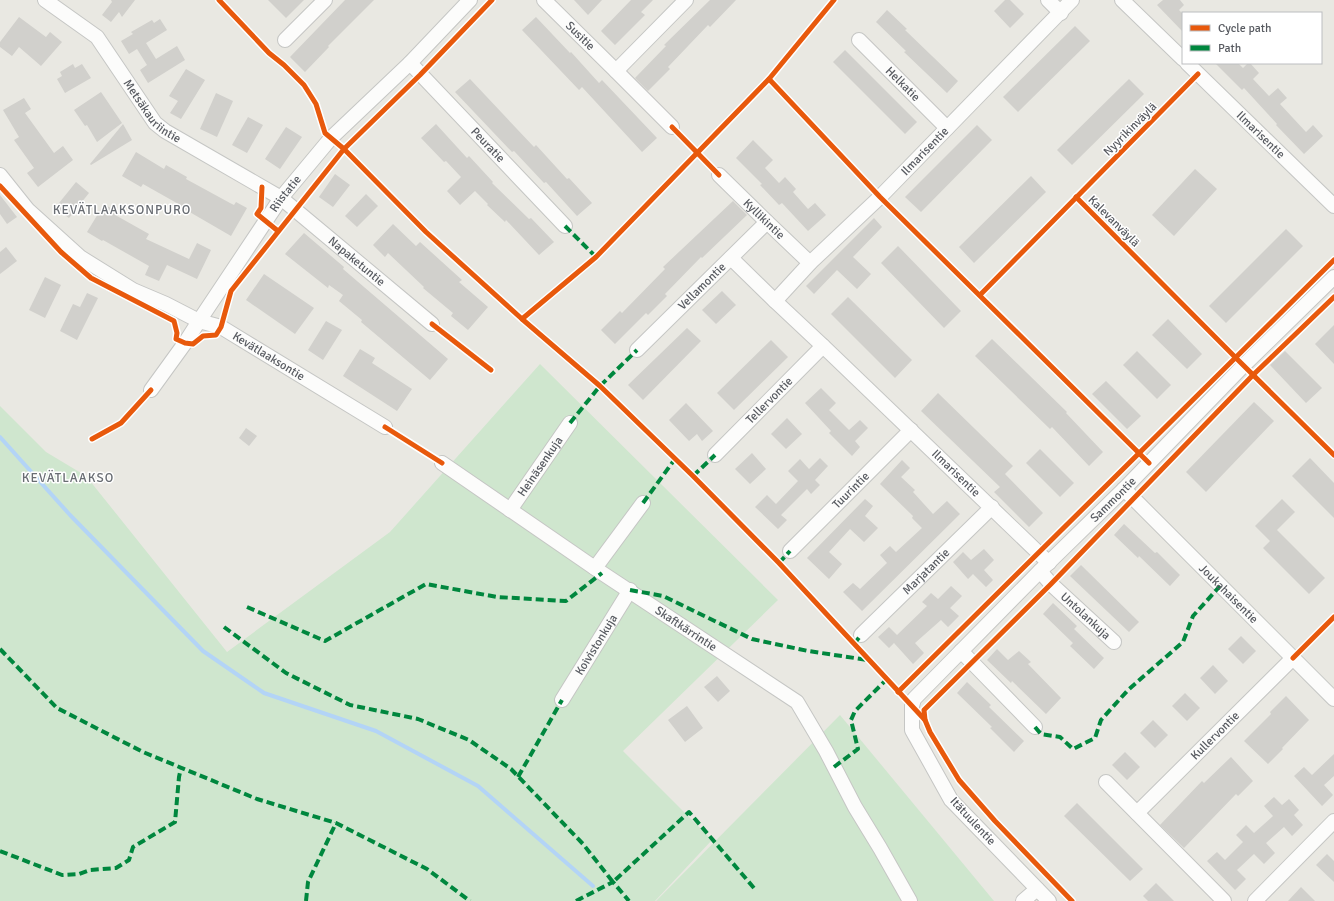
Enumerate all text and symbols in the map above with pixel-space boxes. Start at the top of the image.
legend [1182,12,1322,64]
street label: Susitie [562,18,598,54]
text: Cycle path [1218,21,1271,36]
text: Path [1218,41,1241,56]
street label: Helkatie [882,64,923,105]
street label: Metsäkauriintie [120,77,183,147]
street label: Nyyrikinväylä [1100,99,1160,159]
street label: Ilmarisentie [1233,108,1288,162]
street label: Peuratie [467,124,508,166]
street label: Ilmarisentie [898,124,952,179]
street label: Riistatie [267,172,305,215]
street label: Kalevanväylä [1085,192,1143,250]
street label: Kyllikintie [740,196,788,243]
district label: KEVÄTLAAKSONPURO [53,201,191,218]
street label: Napaketuntie [325,234,388,290]
street label: Vellamontie [675,260,729,313]
street label: Kevätlaaksontie [230,329,307,384]
street label: Tellervontie [743,374,796,427]
street label: Heinäsenkuja [515,434,566,500]
street label: Ilmarisentie [928,446,983,500]
district label: KEVÄTLAAKSO [22,469,114,486]
street label: Tuurintie [830,469,873,512]
street label: Sammontie [1087,474,1139,526]
street label: Marjatantie [900,545,953,598]
street label: Joukahaisentie [1196,561,1261,627]
street label: Untolankuja [1057,589,1113,643]
street label: Skaftkärrintie [652,603,720,655]
street label: Koivistonkuja [572,612,621,678]
street label: Kullervontie [1188,708,1243,763]
street label: Itätuulentie [947,794,999,849]

